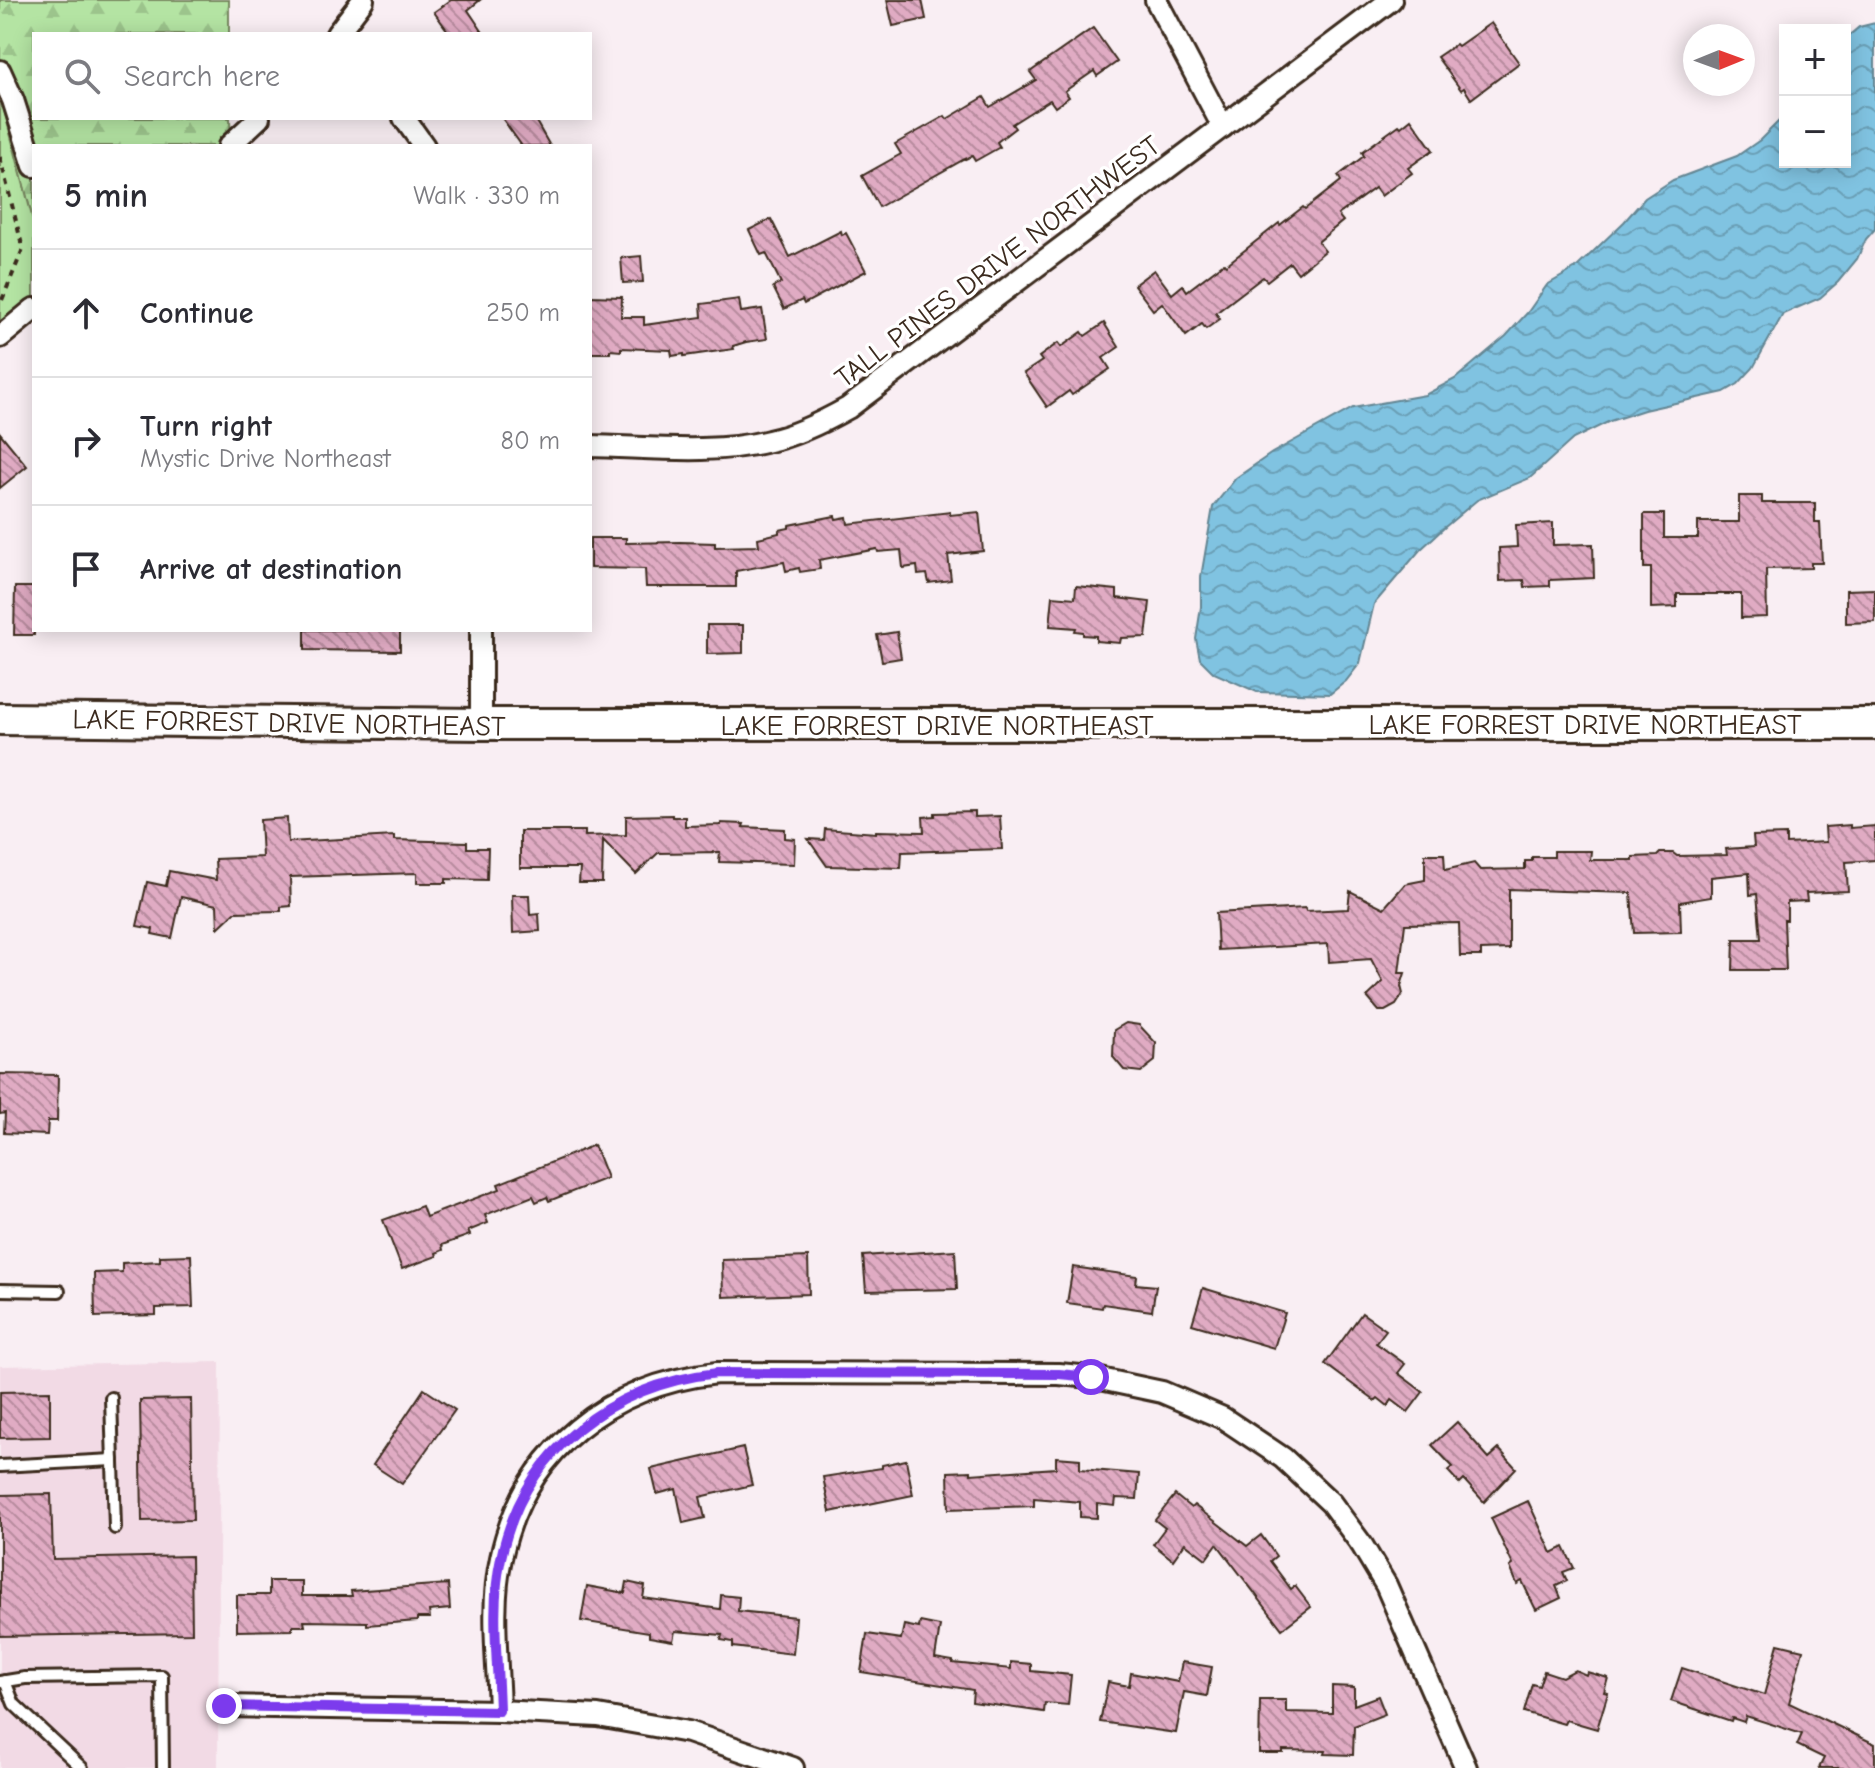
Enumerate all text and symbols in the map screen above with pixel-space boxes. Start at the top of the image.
north arrow [1683,24,1755,96]
map controls [1779,24,1851,168]
button: + [1779,24,1851,96]
search box [32,32,592,120]
icon: search [60,54,104,98]
text: Search here [124,59,280,94]
button: − [1779,96,1851,168]
street label: TALL PINES DRIVE NORTHWEST [829,129,1167,394]
text: 5 min [64,176,148,216]
text: Walk · 330 m [413,181,560,211]
icon: ahead [64,291,108,335]
text: Continue [140,296,254,331]
text: 250 m [486,298,560,328]
text: Turn right [140,409,272,444]
icon: right [64,419,108,463]
text: 80 m [501,426,560,456]
text: Mystic Drive Northeast [140,444,391,474]
icon: arrive [64,547,108,591]
text: Arrive at destination [140,552,402,587]
street label: LAKE FORREST DRIVE NORTHEAST [72,703,506,743]
street label: LAKE FORREST DRIVE NORTHEAST [1368,709,1802,741]
street label: LAKE FORREST DRIVE NORTHEAST [720,710,1154,742]
route start [1073,1359,1109,1395]
route end [206,1688,242,1724]

